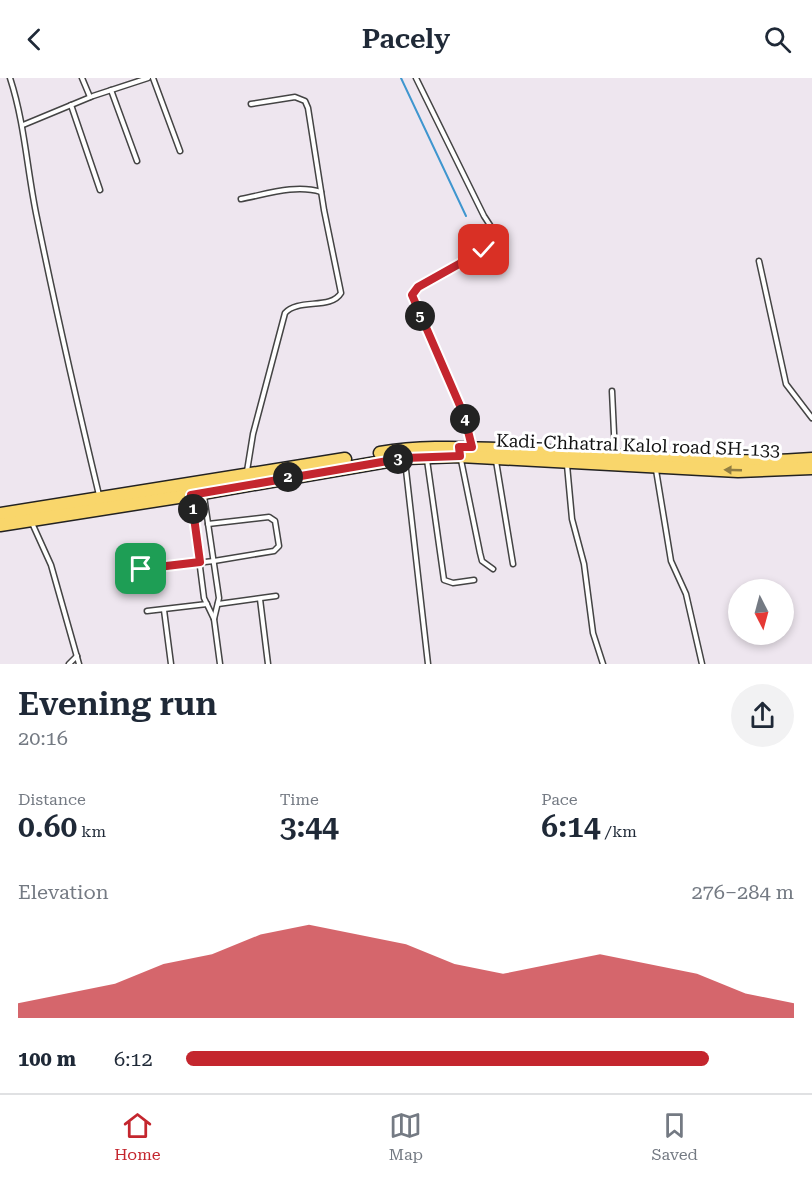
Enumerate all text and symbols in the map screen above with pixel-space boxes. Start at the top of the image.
icon: back [18,23,51,56]
text: Pacely [362,23,450,55]
icon: search [761,23,794,56]
pin [458,224,509,275]
icon: check [467,233,500,266]
pin: 5 [405,301,435,331]
text: 5 [416,306,424,325]
pin: 4 [450,404,480,434]
text: 4 [461,409,469,428]
street label: Kadi-Chhatral Kalol road SH-133 [496,430,780,460]
pin: 3 [383,444,413,474]
text: 3 [394,449,402,468]
pin: 2 [273,462,303,492]
one-way arrow [723,466,742,475]
text: 2 [284,467,292,486]
pin: 1 [178,494,208,524]
text: 1 [189,499,197,518]
pin [115,543,166,594]
icon: arrive [124,552,157,585]
north arrow [728,579,794,645]
map controls [728,579,794,645]
text: Evening run [18,684,217,723]
button: share [731,684,794,747]
text: 20:16 [18,726,68,750]
text: Distance [18,790,86,809]
text: Time [280,790,319,809]
text: Pace [541,790,577,809]
text: 0.60 [18,809,77,844]
text: 3:44 [280,809,339,844]
text: 6:14 [541,809,601,844]
text: km [77,822,106,841]
text: /km [601,822,637,841]
text: Elevation [18,880,109,904]
text: 276–284 m [691,880,794,904]
text: 100 m [18,1047,76,1071]
text: 6:12 [114,1047,153,1071]
tab: Home [114,1109,161,1164]
tab: Map [389,1109,423,1164]
tab: Saved [651,1109,698,1164]

